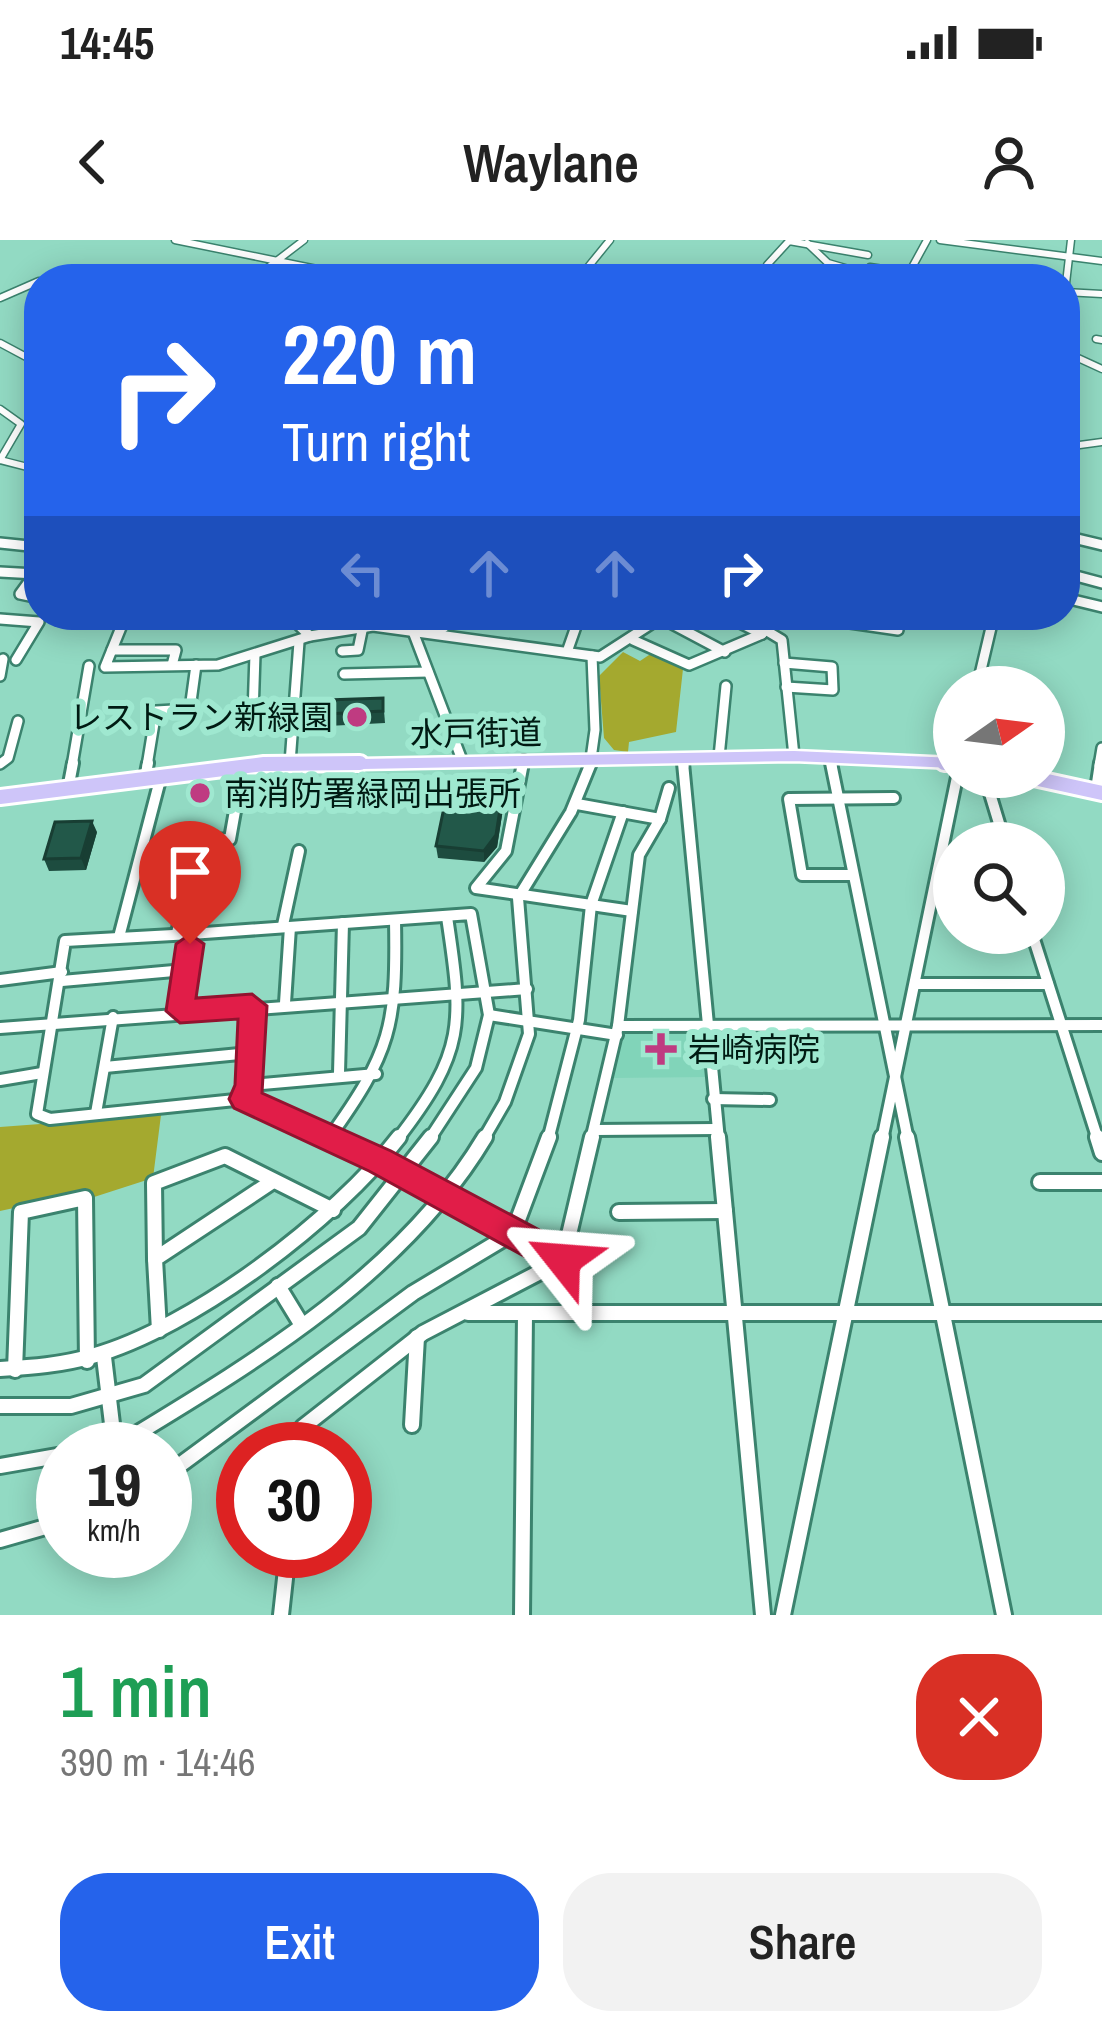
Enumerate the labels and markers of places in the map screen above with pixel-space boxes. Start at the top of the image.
place label: レストラン新緑園 [69,695,333,739]
marker: レストラン新緑園 [344,704,370,730]
place label: 南消防署緑岡出張所 [224,771,521,815]
marker: 南消防署緑岡出張所 [187,780,213,806]
pin [139,821,241,944]
place label: 岩崎病院 [688,1027,820,1071]
marker: 岩崎病院 [645,1033,677,1065]

